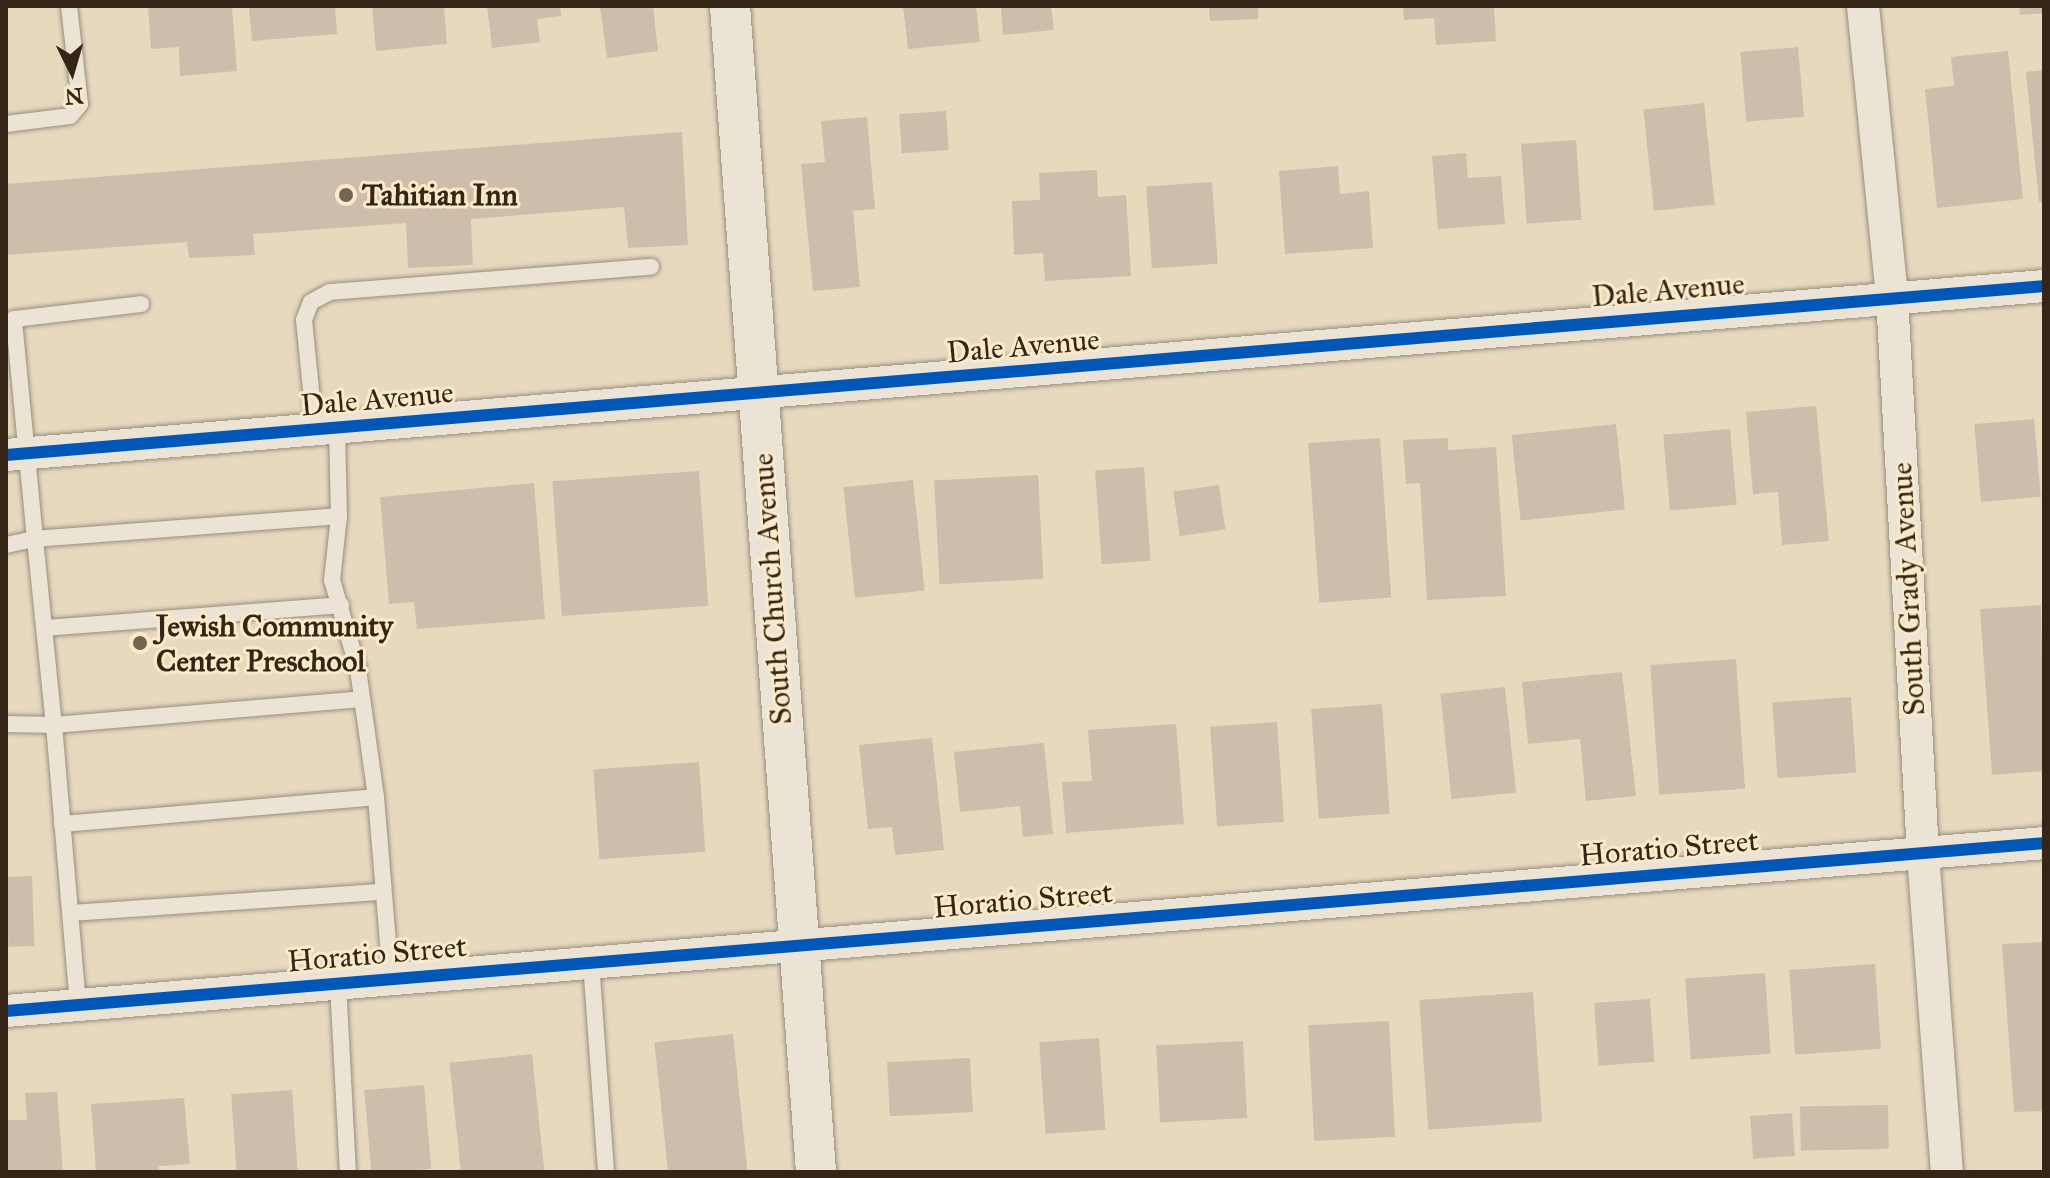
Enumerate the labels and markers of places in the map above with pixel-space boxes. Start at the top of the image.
place label: Tahitian Inn [362,177,518,213]
marker: Tahitian Inn [337,186,355,204]
place label: Jewish Community Center Preschool [156,608,393,678]
marker: Jewish Community Center Preschool [131,634,149,652]

